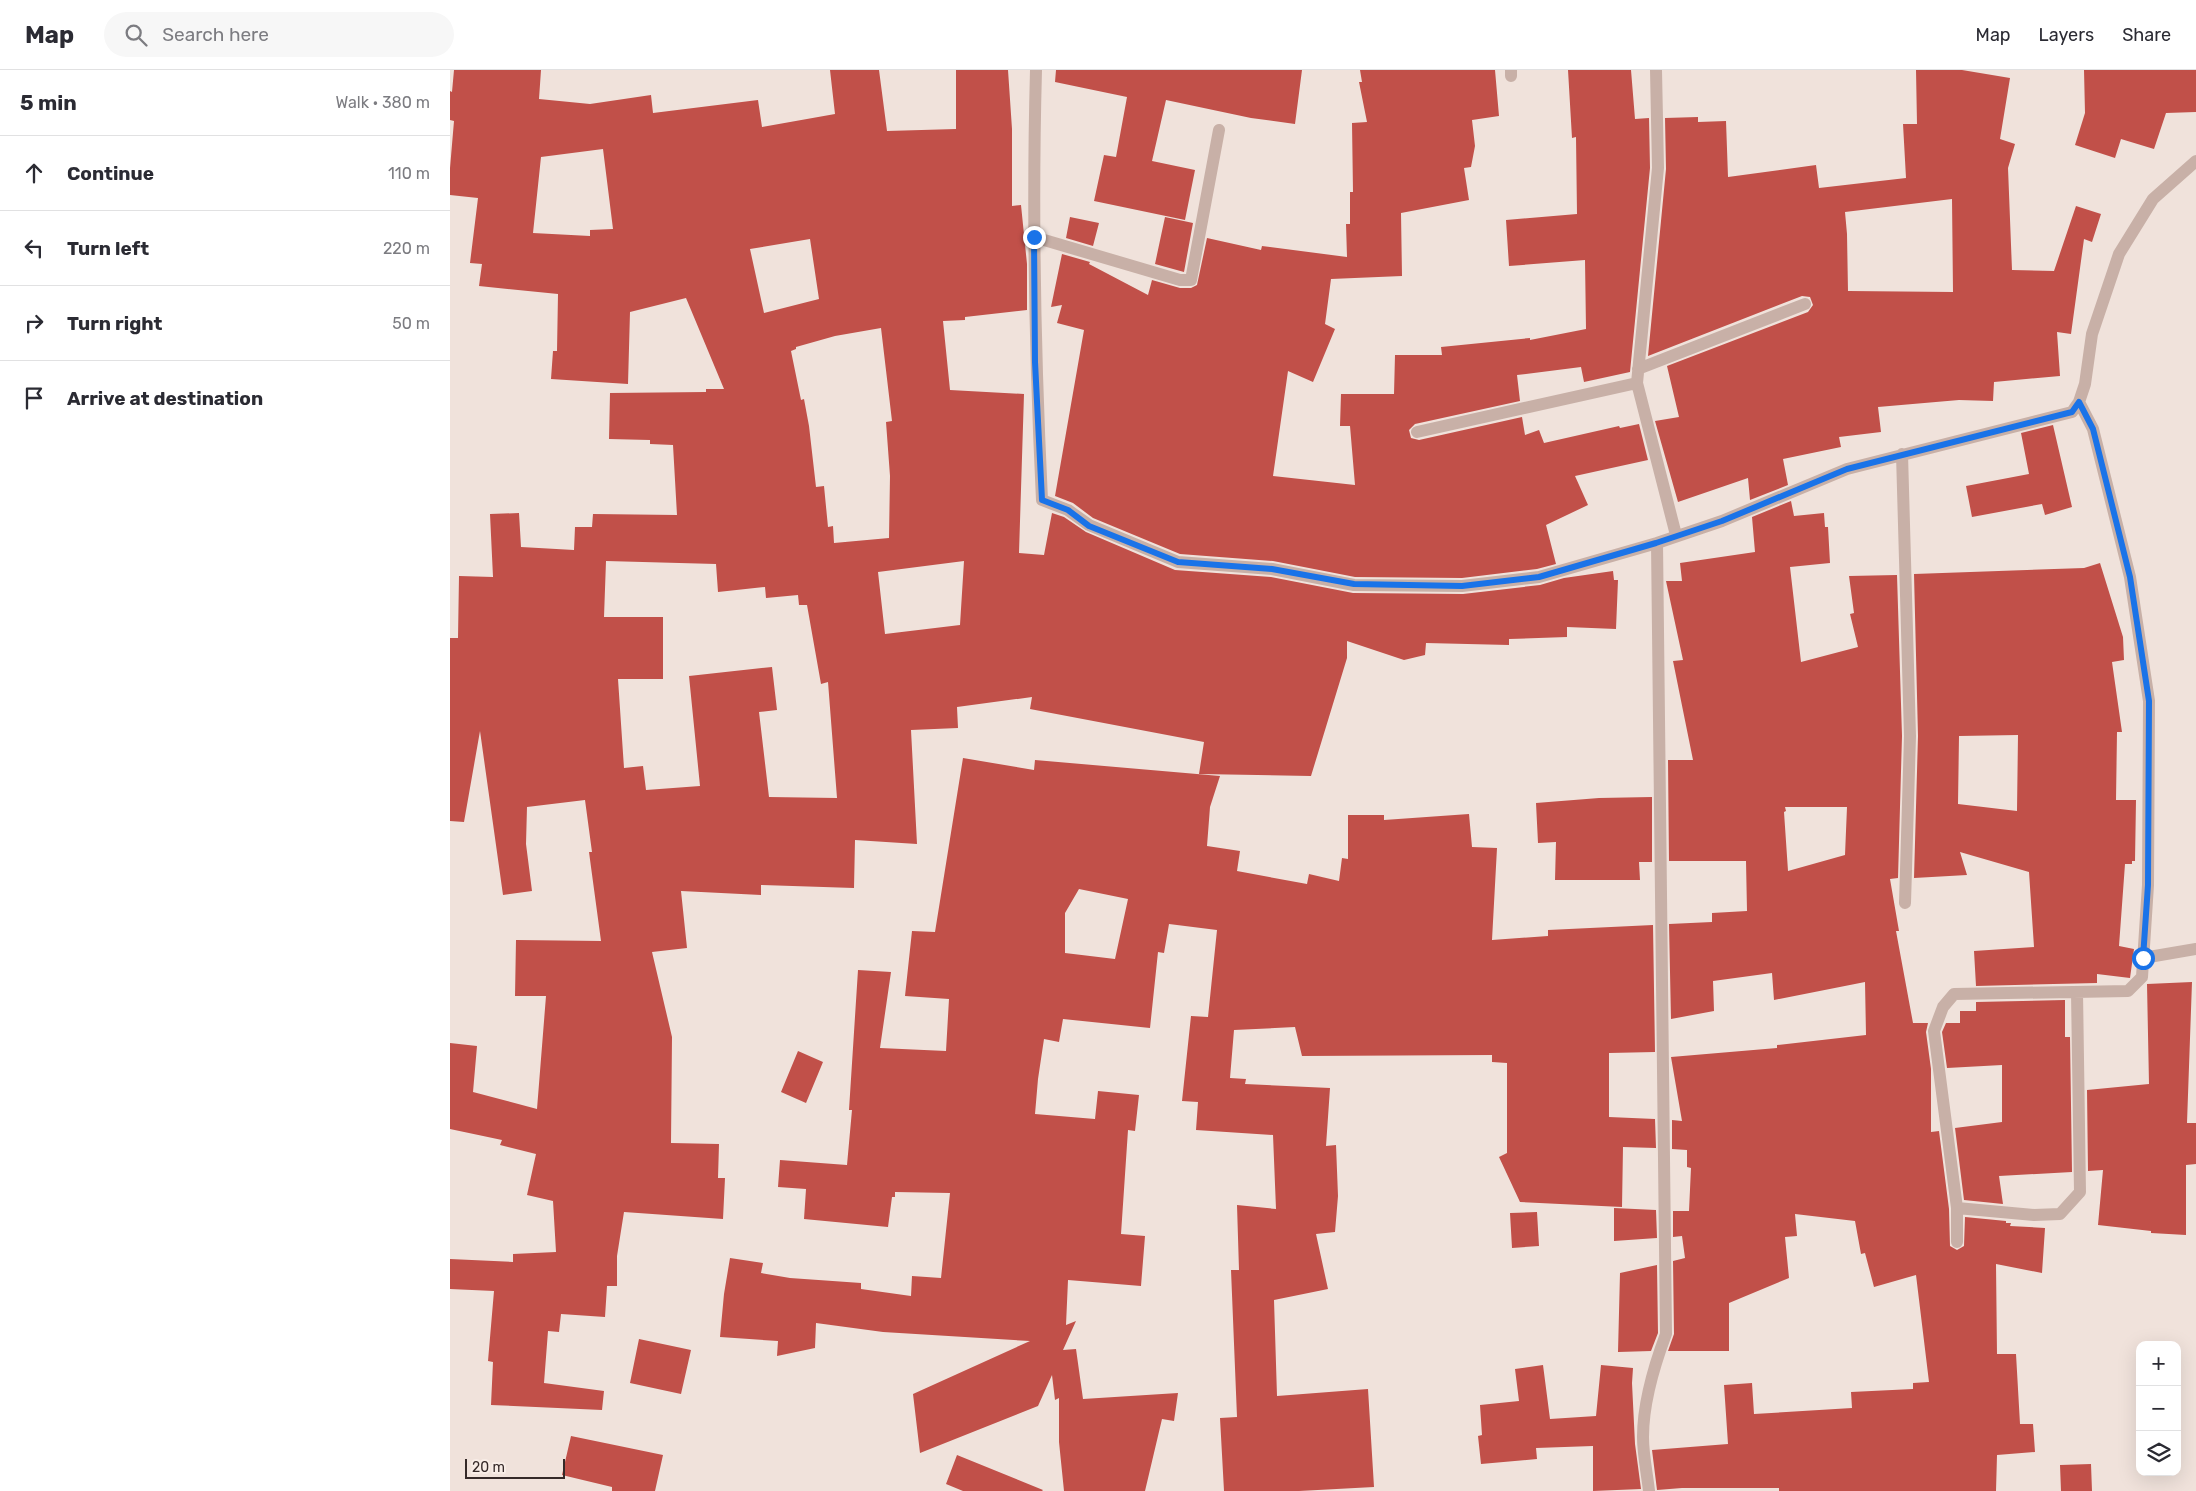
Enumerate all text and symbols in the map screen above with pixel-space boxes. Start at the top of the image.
search box [104,12,454,57]
text: Map [25,21,74,49]
icon: search [122,21,150,49]
text: Search here [162,23,269,46]
text: Map [1976,24,2011,46]
text: Layers [2039,24,2094,46]
text: Share [2122,24,2171,46]
text: 5 min [20,90,77,115]
text: Walk · 380 m [336,93,430,112]
icon: ahead [20,159,48,187]
text: Continue [67,162,154,185]
text: 110 m [388,164,430,183]
route end [1023,226,1046,249]
icon: left [20,234,48,262]
text: Turn left [67,237,149,260]
text: 220 m [383,239,430,258]
icon: right [20,309,48,337]
text: Turn right [67,312,162,335]
text: 50 m [392,314,430,333]
icon: arrive [20,384,48,412]
text: Arrive at destination [67,387,263,410]
route start [2132,947,2155,970]
map controls [2136,1341,2181,1476]
button: + [2136,1341,2181,1386]
button: − [2136,1386,2181,1431]
button: layers [2136,1431,2181,1476]
scale bar [465,1456,565,1479]
text: 20 m [472,1459,505,1476]

